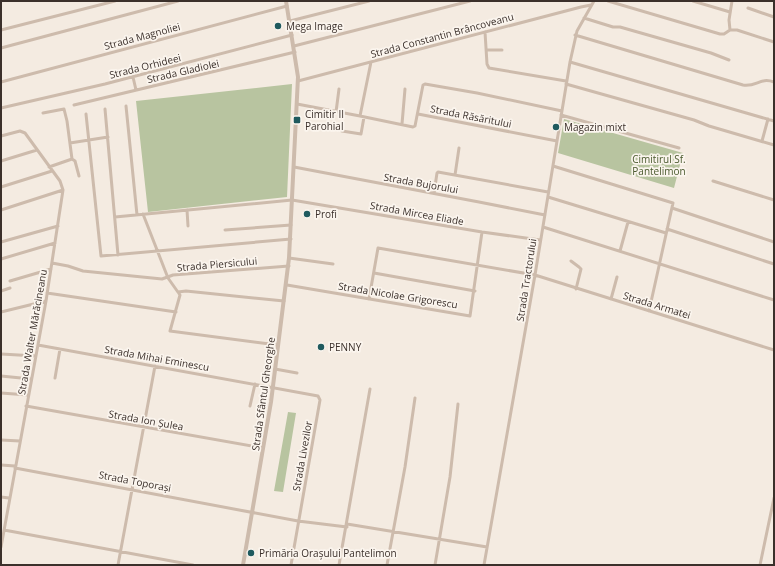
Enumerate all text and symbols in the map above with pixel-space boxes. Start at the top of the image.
street label: Strada Constantin Brâncoveanu [369,9,515,61]
street label: Strada Magnoliei [102,19,182,53]
place label: Mega Image [286,19,343,33]
marker: Mega Image [273,21,283,31]
street label: Strada Orhideei [108,50,182,82]
street label: Strada Gladiolei [146,56,220,86]
street label: Strada Răsăritului [429,101,513,131]
place label: Cimitir II Parohial [305,107,344,133]
marker: Cimitir II Parohial [292,115,302,125]
place label: Magazin mixt [564,120,626,134]
marker: Magazin mixt [551,122,561,132]
park label: Cimitirul Sf. Pantelimon [632,152,686,178]
street label: Strada Bujorului [383,170,459,196]
street label: Strada Mircea Eliade [369,198,465,228]
place label: Profi [315,207,337,221]
marker: Profi [302,209,312,219]
street label: Strada Tractorului [513,237,539,323]
street label: Strada Piersicului [176,254,258,274]
street label: Strada Walter Mărăcineanu [14,268,50,396]
street label: Strada Nicolae Grigorescu [337,279,459,311]
street label: Strada Armatei [622,288,692,322]
street label: Strada Sfântul Gheorghe [248,336,278,452]
place label: PENNY [329,340,362,354]
street label: Strada Mihai Eminescu [104,342,210,374]
marker: PENNY [316,342,326,352]
street label: Strada Ion Șulea [107,407,185,433]
street label: Strada Livezilor [289,420,315,492]
street label: Strada Toporași [98,467,172,495]
place label: Primăria Orașului Pantelimon [259,546,397,560]
marker: Primăria Orașului Pantelimon [246,548,256,558]

